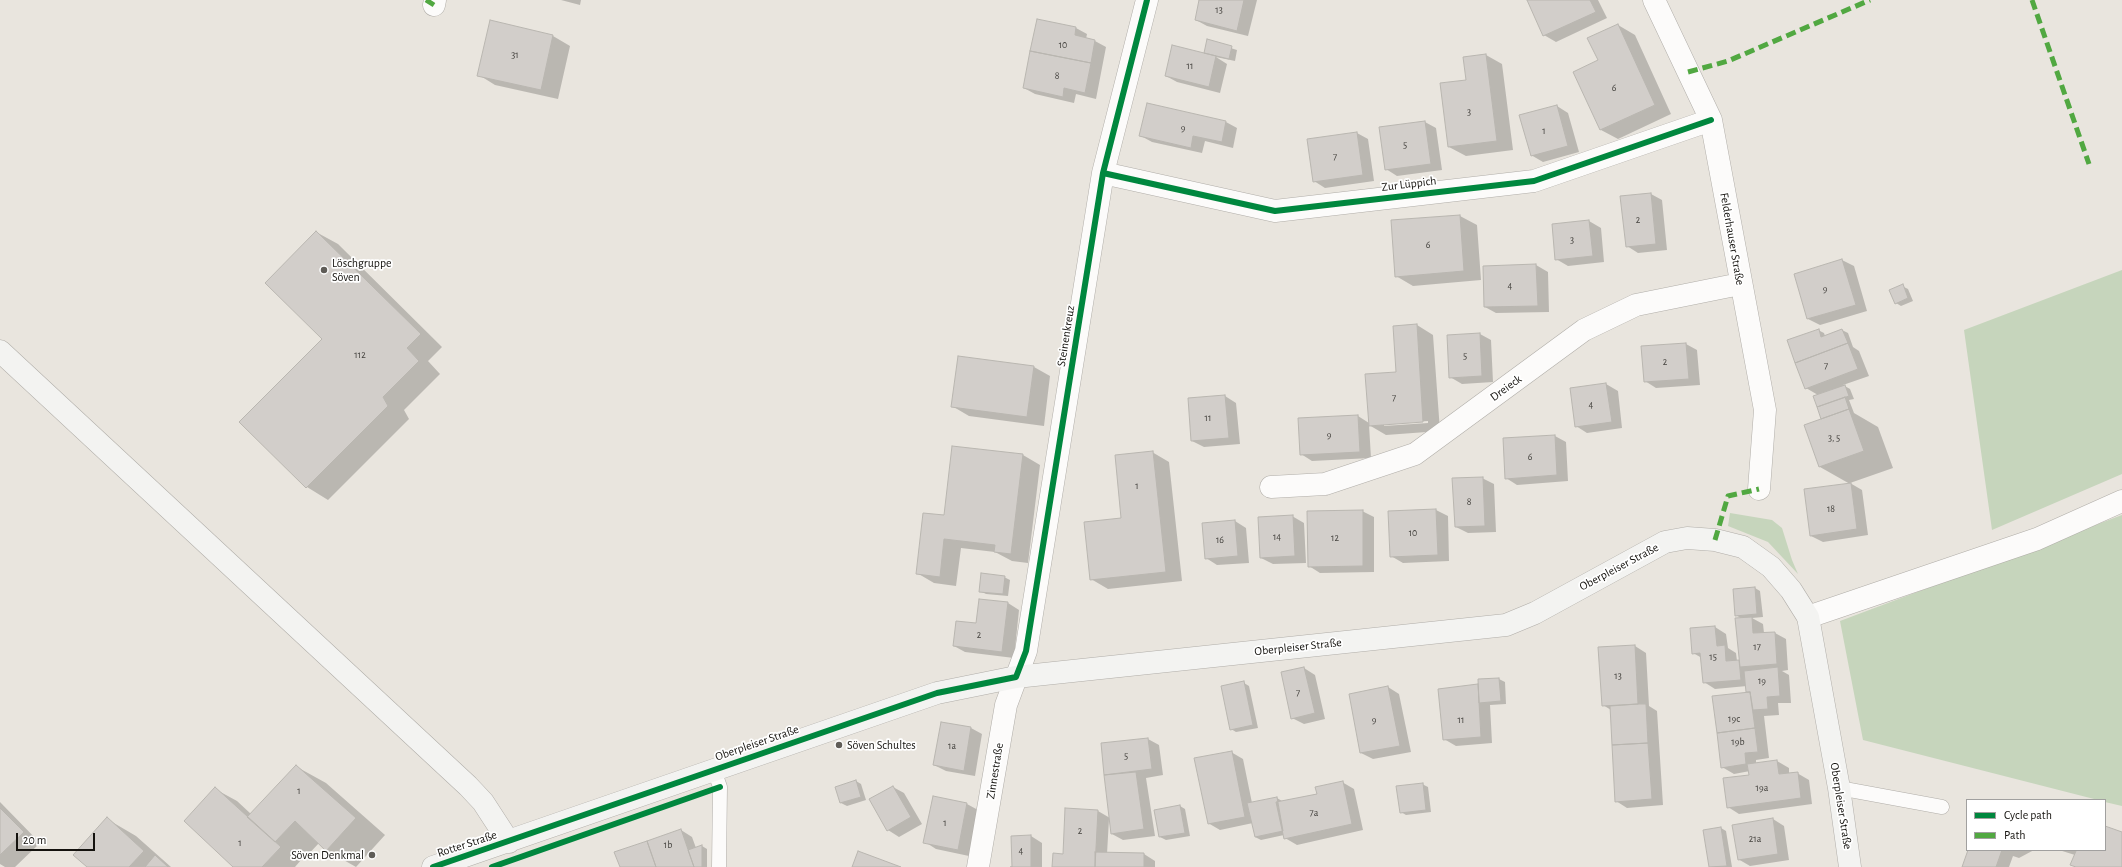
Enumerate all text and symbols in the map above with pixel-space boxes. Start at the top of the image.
house number: 13 [1215,4,1223,16]
house number: 10 [1059,39,1067,51]
house number: 31 [511,49,519,61]
house number: 11 [1187,60,1193,72]
house number: 8 [1055,70,1059,82]
house number: 6 [1612,82,1616,94]
house number: 3 [1467,106,1471,118]
house number: 9 [1181,122,1185,134]
house number: 1 [1542,125,1546,137]
house number: 5 [1403,139,1407,151]
house number: 7 [1333,151,1337,163]
street label: Zur Lüppich [1381,173,1437,195]
street label: Felderhauser Straße [1717,192,1747,286]
house number: 2 [1636,214,1640,226]
house number: 3 [1570,234,1574,246]
house number: 6 [1426,239,1430,251]
place label: Löschgruppe Söven [332,256,392,284]
marker: Löschgruppe Söven [319,265,329,275]
house number: 4 [1508,280,1512,292]
house number: 9 [1823,283,1827,295]
street label: Steinenkreuz [1054,304,1078,368]
house number: 112 [354,349,366,361]
house number: 5 [1463,350,1467,362]
house number: 2 [1663,356,1667,368]
house number: 7 [1824,360,1828,372]
street label: Dreieck [1487,372,1525,404]
house number: 7 [1392,392,1396,404]
house number: 4 [1589,399,1593,411]
house number: 11 [1205,412,1211,424]
house number: 9 [1327,429,1331,441]
house number: 3, 5 [1828,432,1840,444]
house number: 6 [1528,451,1532,463]
house number: 1 [1135,480,1139,492]
house number: 8 [1467,496,1471,508]
house number: 18 [1827,503,1835,515]
house number: 10 [1409,527,1417,539]
house number: 14 [1273,531,1281,543]
house number: 12 [1331,532,1339,544]
house number: 16 [1216,534,1224,546]
street label: Oberpleiser Straße [1577,540,1661,594]
house number: 2 [977,629,981,641]
street label: Oberpleiser Straße [1254,635,1342,659]
house number: 17 [1753,641,1761,653]
house number: 15 [1709,651,1717,663]
house number: 13 [1614,670,1622,682]
house number: 19 [1758,675,1766,687]
house number: 7 [1296,687,1300,699]
house number: 19c [1728,713,1740,725]
house number: 9 [1372,714,1376,726]
house number: 11 [1458,714,1464,726]
street label: Oberpleiser Straße [713,722,801,764]
house number: 19b [1731,736,1745,748]
place label: Söven Schultes [847,738,916,752]
marker: Söven Schultes [834,740,844,750]
house number: 1a [948,740,956,752]
street label: Zinnestraße [983,742,1007,800]
house number: 5 [1124,750,1128,762]
street label: Oberpleiser Straße [1827,762,1855,850]
house number: 19a [1756,782,1768,794]
house number: 1 [297,785,301,797]
legend [1966,799,2106,851]
house number: 7a [1310,807,1318,819]
text: Cycle path [2004,809,2052,821]
house number: 1 [943,817,947,829]
scale bar [18,825,97,851]
house number: 2 [1078,825,1082,837]
street label: Rotter Straße [435,828,499,860]
text: Path [2004,829,2026,841]
house number: 21a [1749,833,1761,845]
text: 20 m [23,834,46,846]
house number: 1 [238,837,242,849]
house number: 1b [664,839,672,851]
house number: 4 [1019,845,1023,857]
place label: Söven Denkmal [291,848,364,862]
marker: Söven Denkmal [367,850,377,860]

